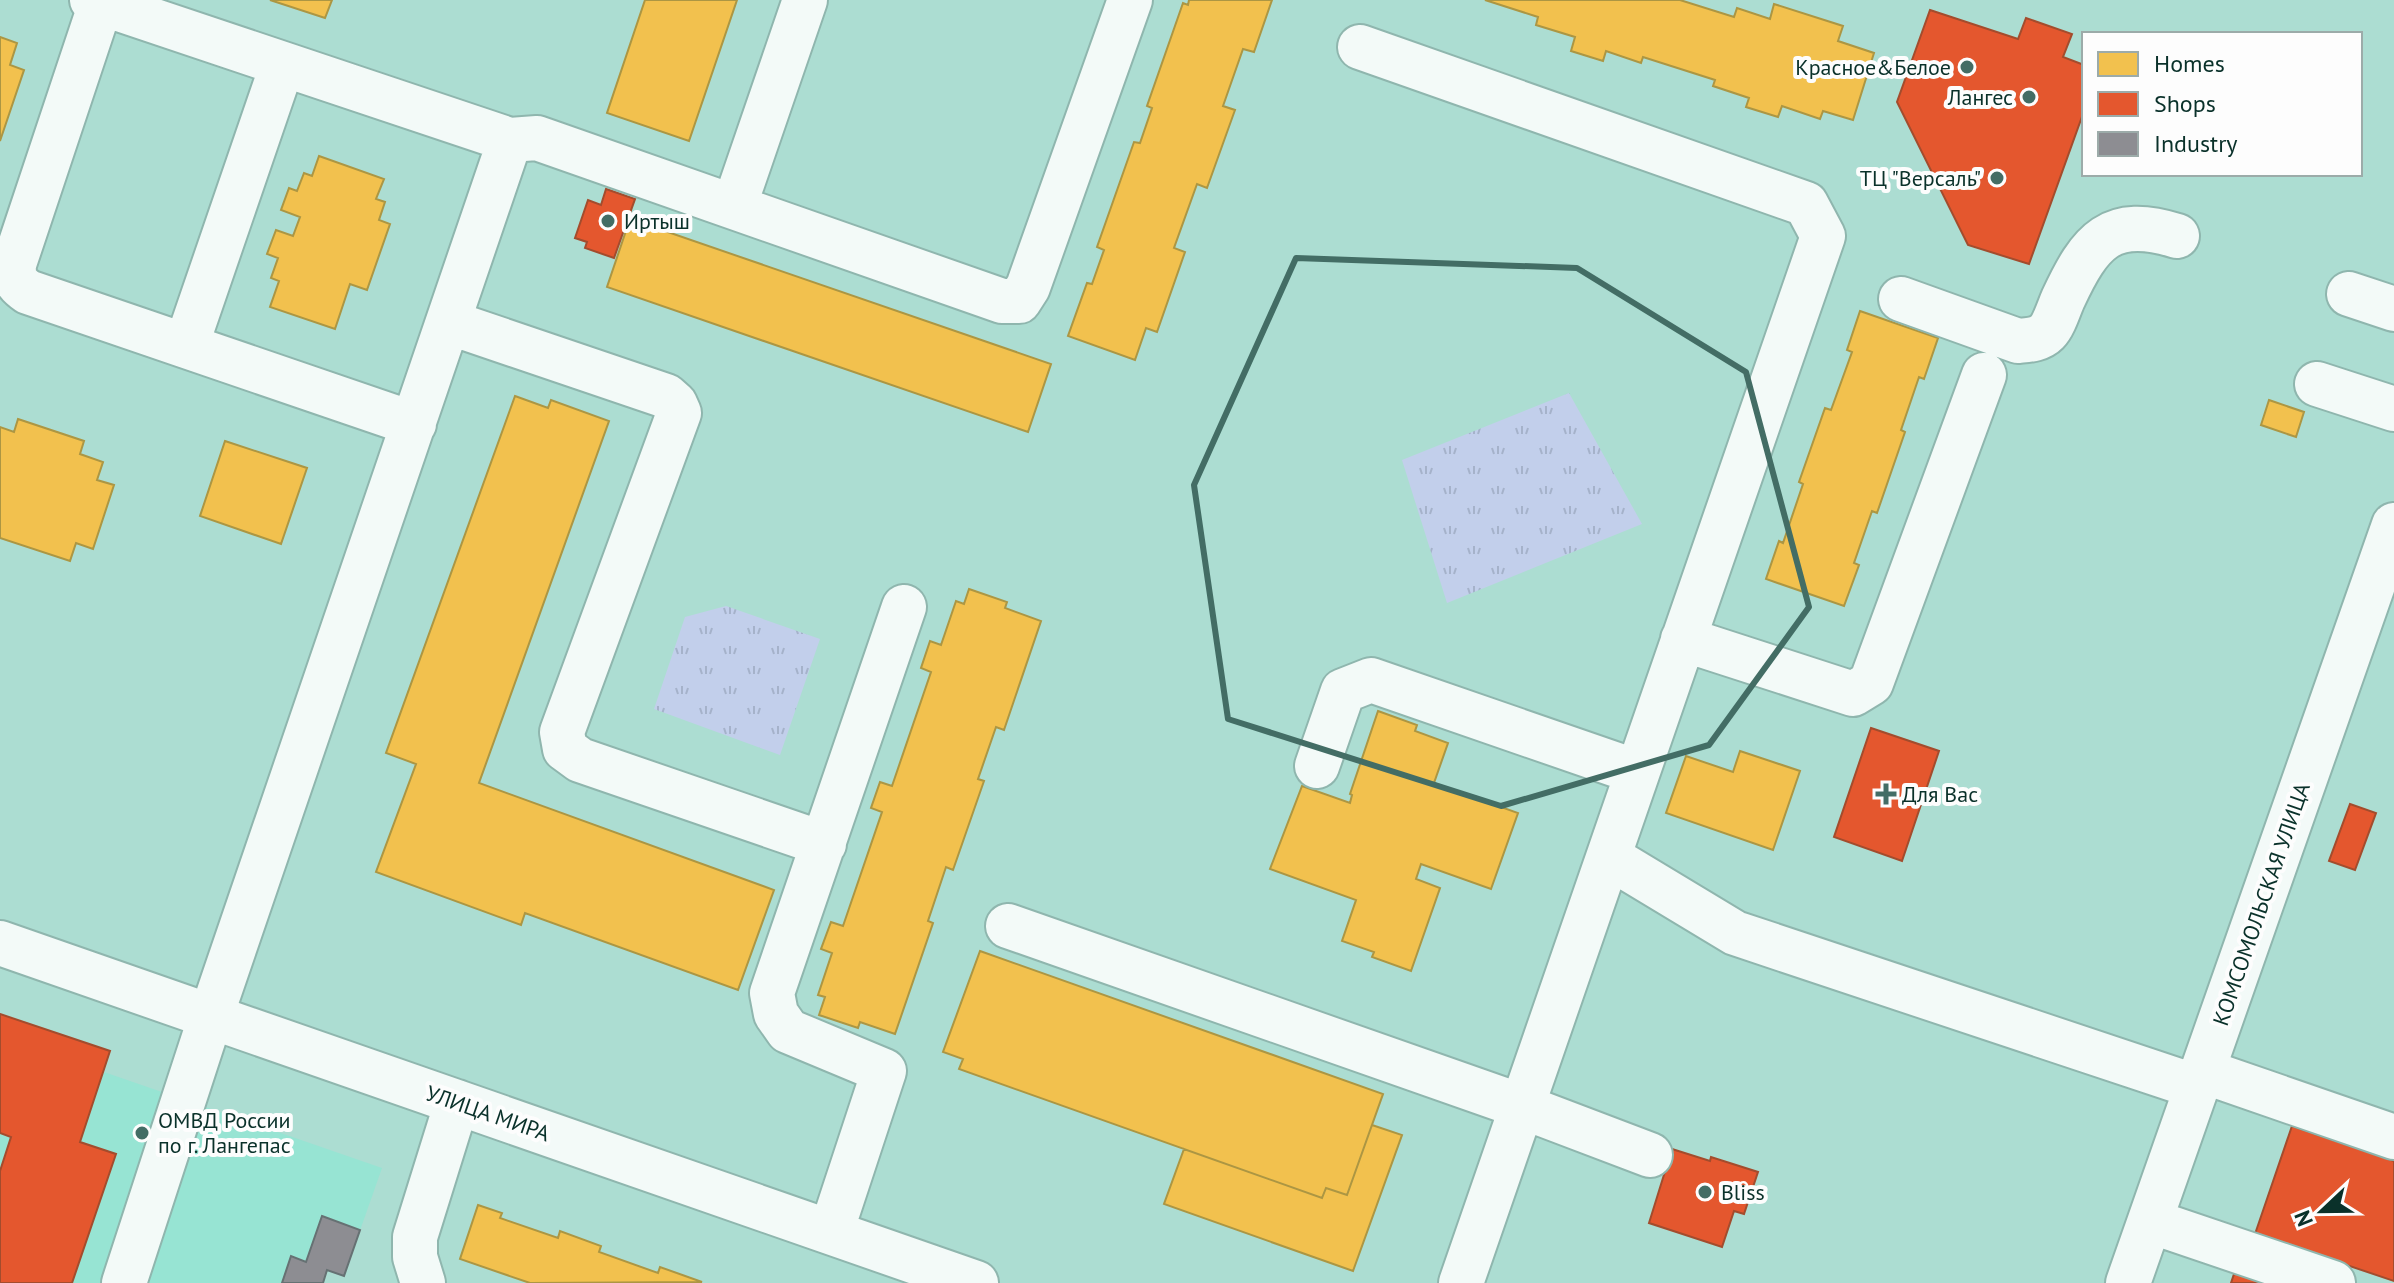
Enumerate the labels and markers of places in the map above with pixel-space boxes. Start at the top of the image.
place label: Красное&Белое [1795,53,1951,81]
marker: Красное&Белое [1958,58,1976,76]
place label: Лангес [1947,83,2013,111]
marker: Лангес [2020,88,2038,106]
place label: ТЦ "Версаль" [1860,164,1981,192]
marker: ТЦ "Версаль" [1988,169,2006,187]
place label: Иртыш [624,207,690,235]
marker: Иртыш [599,212,617,230]
place label: Для Вас [1902,780,1978,808]
marker: Для Вас [1877,785,1895,803]
place label: ОМВД России по г. Лангепас [158,1106,291,1159]
marker: ОМВД России по г. Лангепас [133,1124,151,1142]
place label: Bliss [1721,1178,1765,1206]
marker: Bliss [1696,1183,1714,1201]

